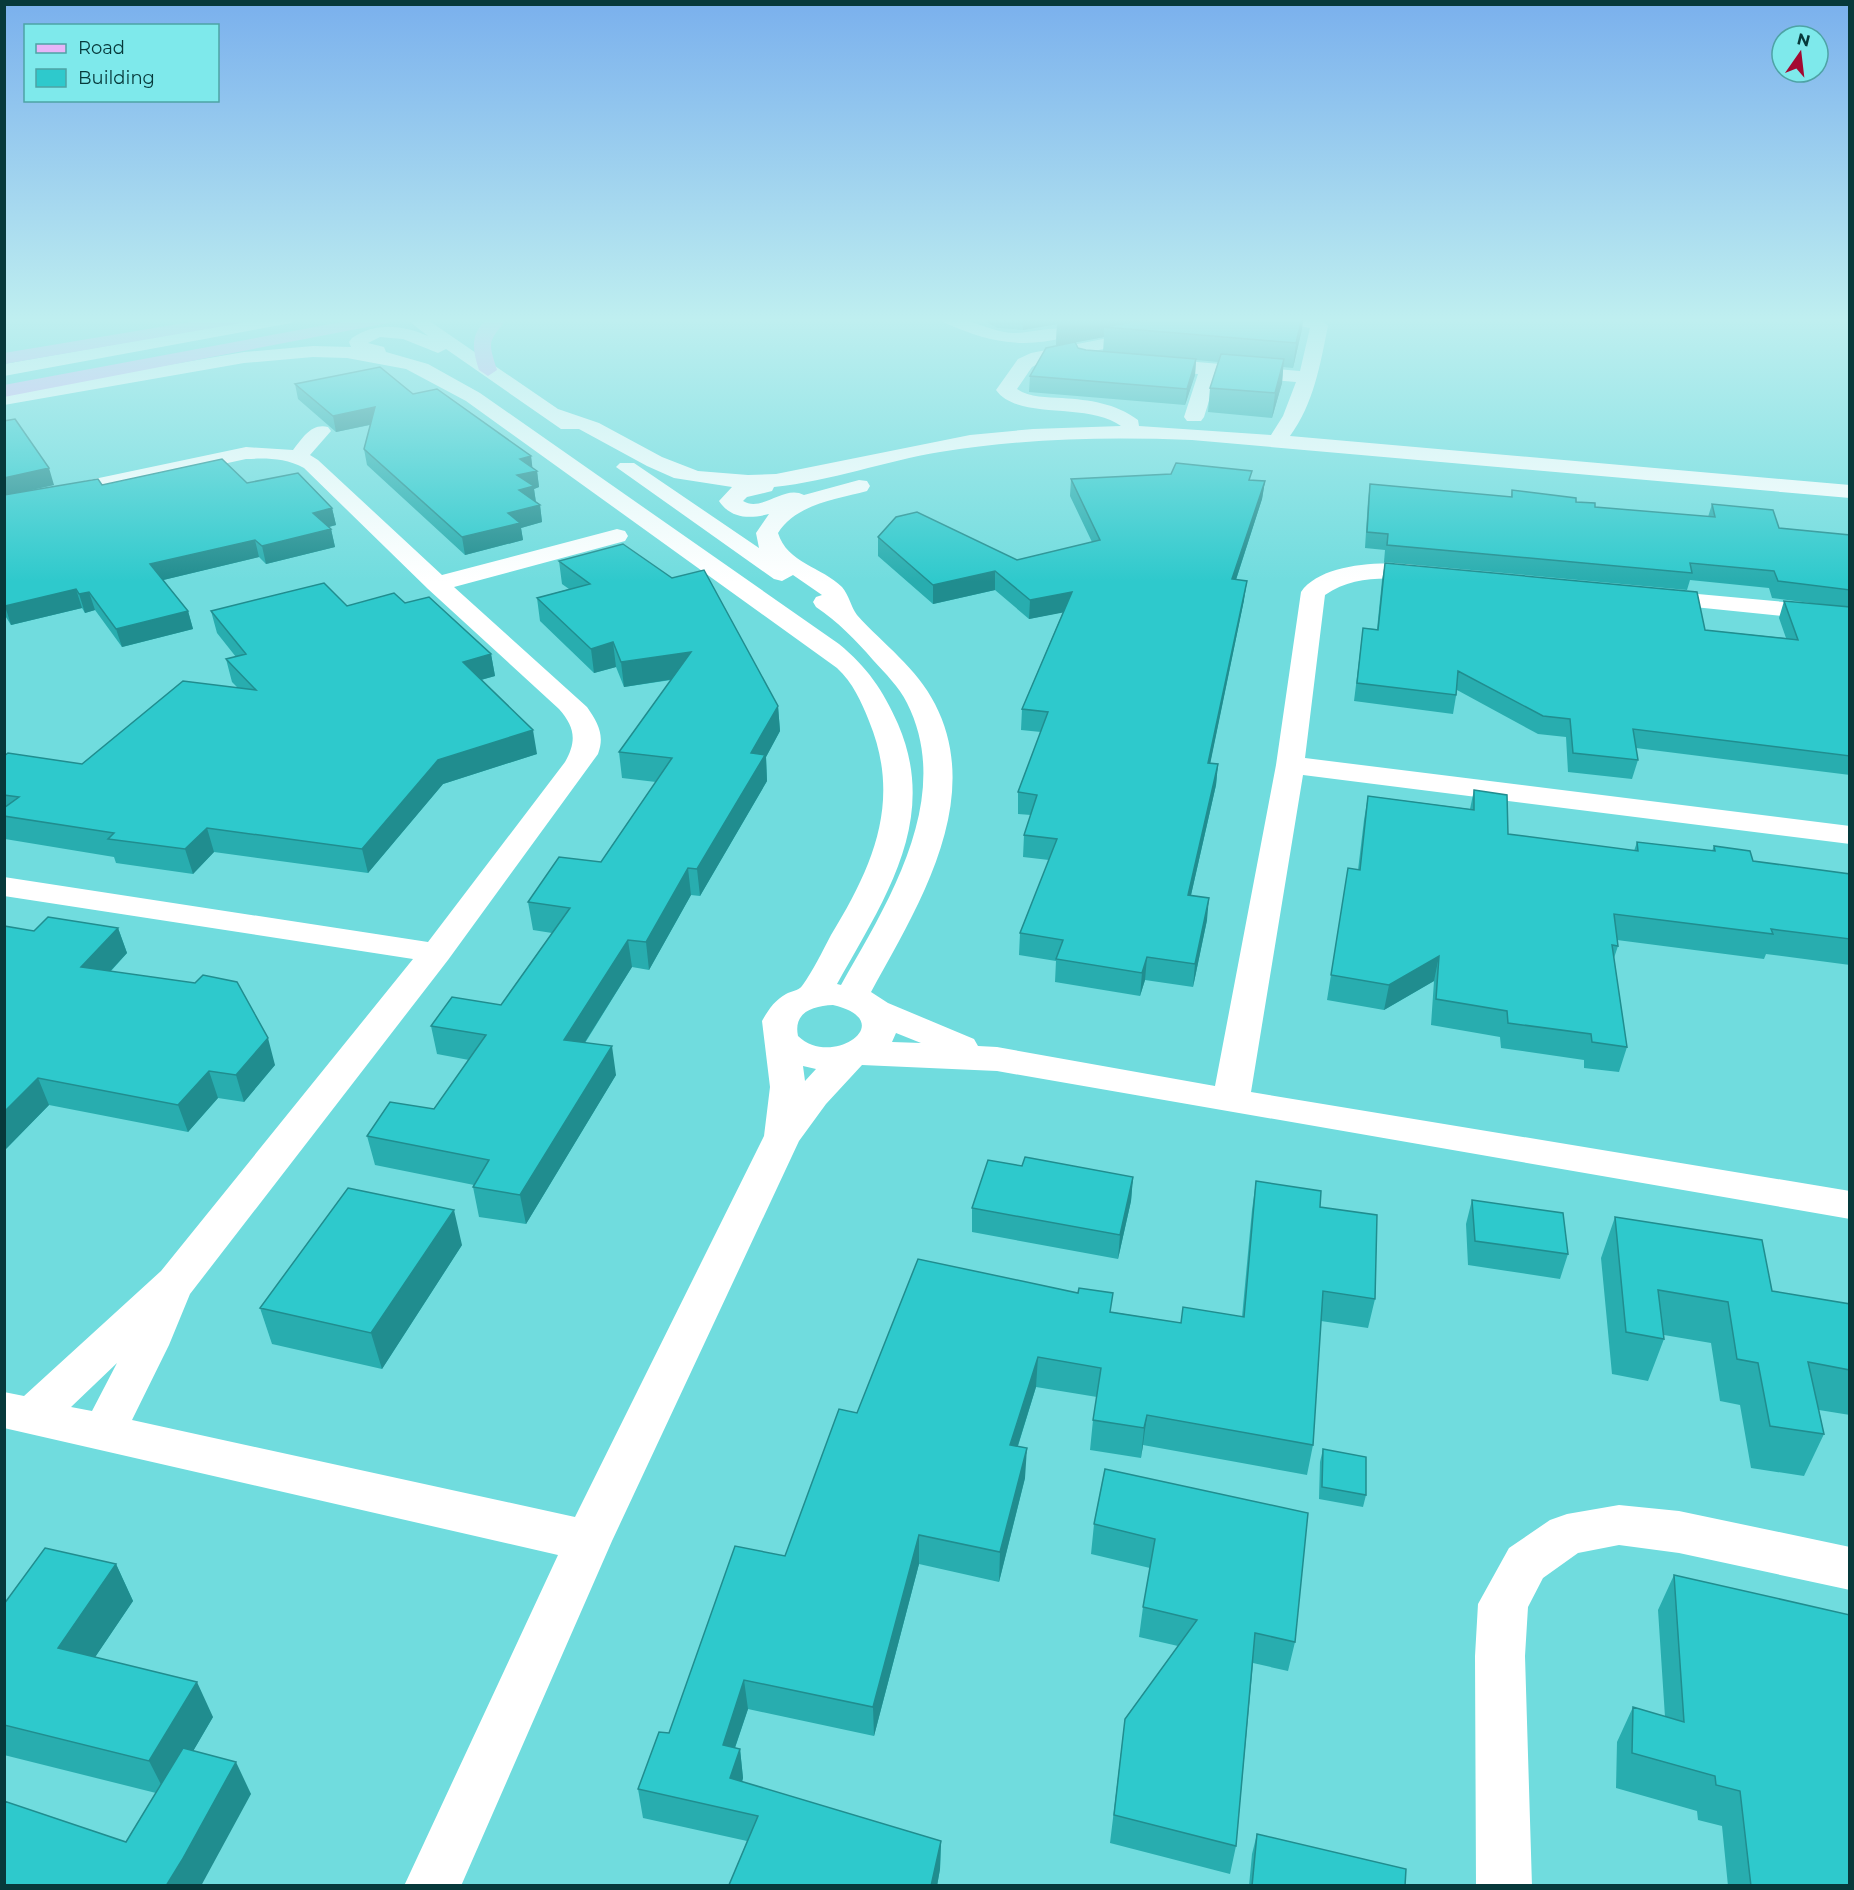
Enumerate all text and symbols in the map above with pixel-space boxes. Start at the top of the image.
legend [24,24,219,102]
north arrow [1770,24,1830,84]
text: N [1795,29,1812,51]
text: Road [78,37,125,59]
text: Building [78,67,155,89]

